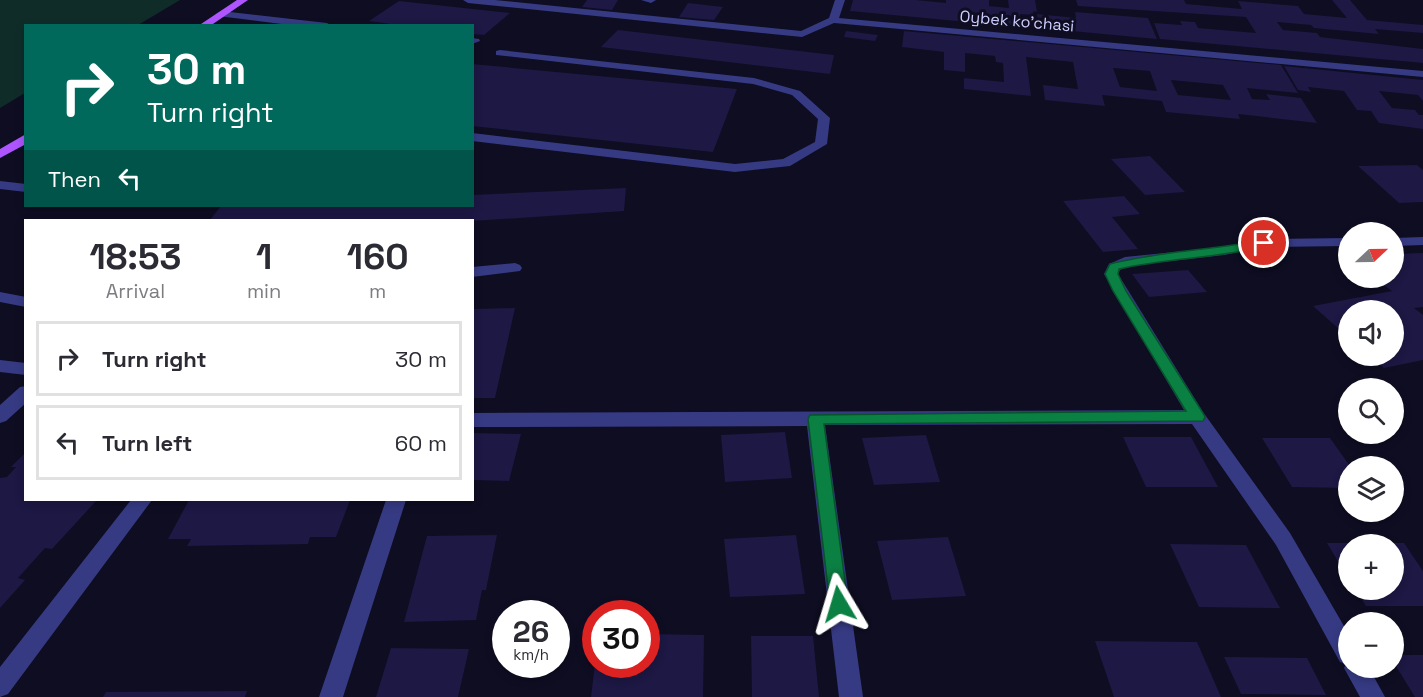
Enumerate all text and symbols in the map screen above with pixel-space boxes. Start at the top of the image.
street label: Oybek ko'chasi [959,6,1075,36]
text: 30 m [147,43,246,96]
icon: right [48,48,126,126]
text: Turn right [147,95,274,130]
icon: left [113,162,146,195]
text: Then [48,165,101,193]
pin [1238,217,1289,268]
north arrow [1338,222,1404,288]
map controls [1338,222,1404,678]
icon: arrive [1247,226,1280,259]
text: 18:53 [89,234,182,280]
text: 1 [256,234,272,280]
text: 160 [347,234,409,280]
text: Arrival [106,278,165,304]
text: min [247,278,281,304]
text: m [369,278,386,304]
button: sound [1338,300,1404,366]
icon: right [51,342,84,375]
text: Turn right [102,345,207,373]
text: 30 m [395,345,447,373]
button: search [1338,378,1404,444]
icon: left [51,426,84,459]
text: Turn left [102,429,192,457]
text: 60 m [395,429,447,457]
button: layers [1338,456,1404,522]
button: + [1338,534,1404,600]
position arrow [807,572,871,636]
speed limit sign: 30 [582,600,660,678]
text: 26 [513,612,549,651]
button: − [1338,612,1404,678]
text: km/h [513,645,549,664]

